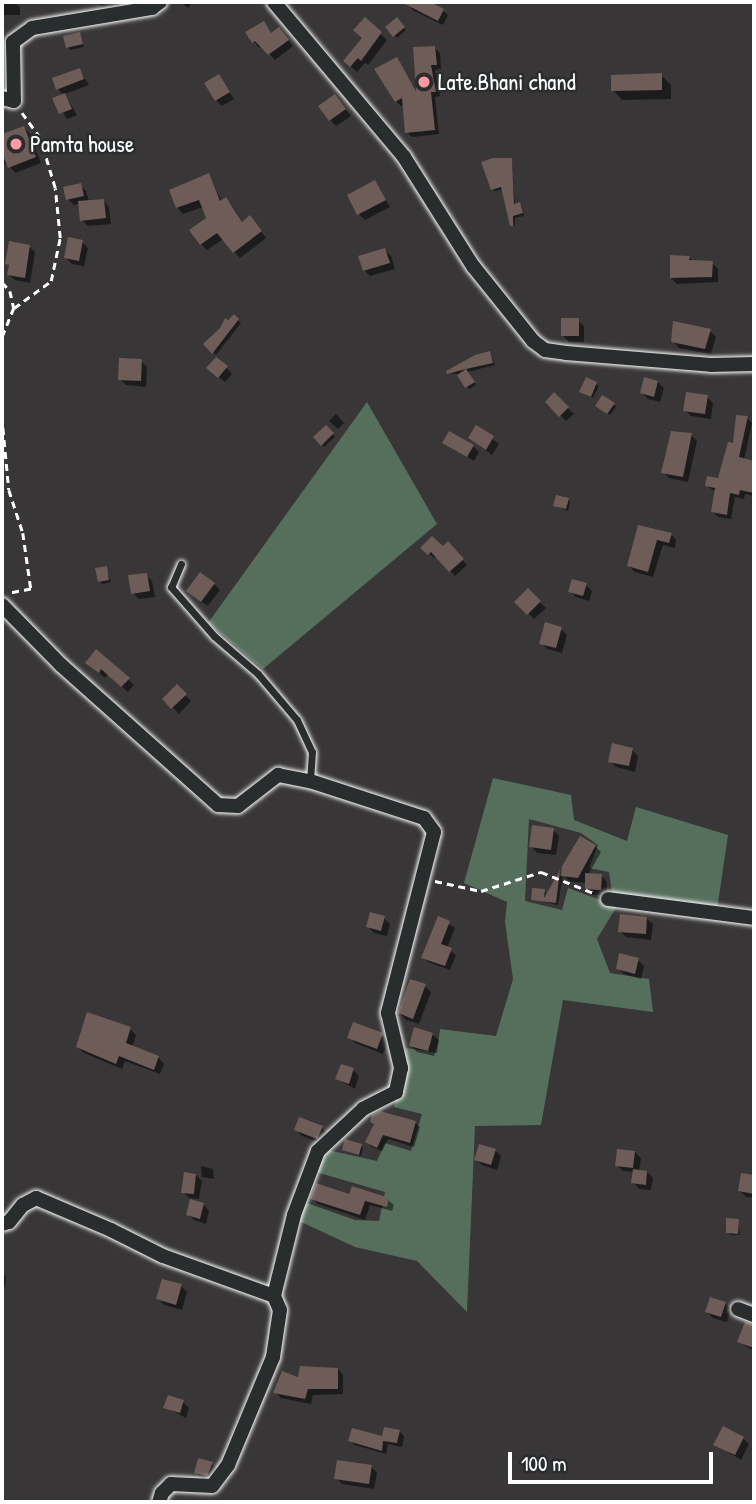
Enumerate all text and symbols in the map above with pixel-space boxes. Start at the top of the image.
place label: Late.Bhani chand [438,68,576,96]
marker: Late.Bhani chand [416,74,432,90]
place label: Pamta house [30,130,134,158]
marker: Pamta house [8,136,24,152]
scale bar [511,1438,716,1482]
text: 100 m [521,1449,567,1478]

